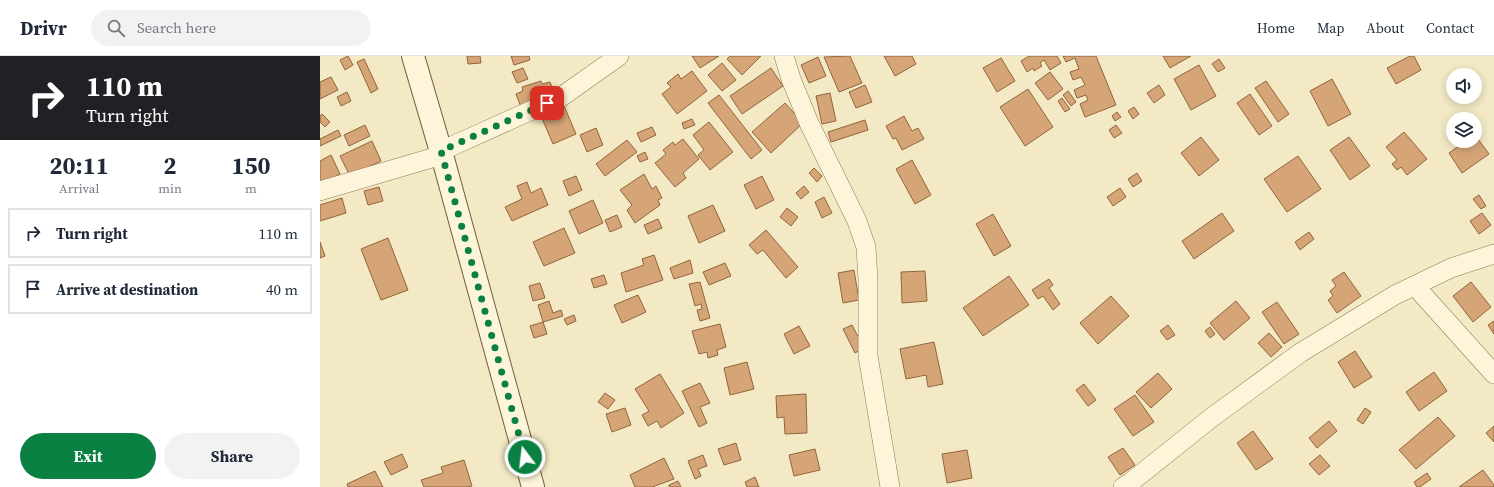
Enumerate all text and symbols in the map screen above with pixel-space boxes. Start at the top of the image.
search box [91,10,371,46]
text: Drivr [20,15,67,41]
icon: search [105,17,127,39]
text: Search here [137,17,216,38]
text: Home [1257,18,1295,38]
text: Map [1317,18,1344,38]
text: About [1366,18,1404,38]
text: Contact [1426,18,1474,38]
text: 110 m [86,67,163,105]
map controls [1446,68,1482,148]
button: sound [1446,68,1482,104]
icon: right [20,72,72,124]
pin [530,86,564,120]
icon: arrive [536,92,558,114]
text: Turn right [86,103,168,128]
button: layers [1446,112,1482,148]
text: 20:11 [50,149,109,182]
text: 2 [164,149,177,182]
text: 150 [231,149,270,182]
text: Arrival [59,180,99,197]
text: min [158,180,182,197]
text: m [245,180,257,197]
icon: right [22,222,44,244]
text: Turn right [56,223,128,244]
text: 110 m [258,223,298,244]
icon: arrive [22,278,44,300]
text: Arrive at destination [56,279,198,300]
text: 40 m [266,279,298,300]
button: Exit [20,433,156,479]
button: Share [164,433,300,479]
position arrow [504,436,546,478]

